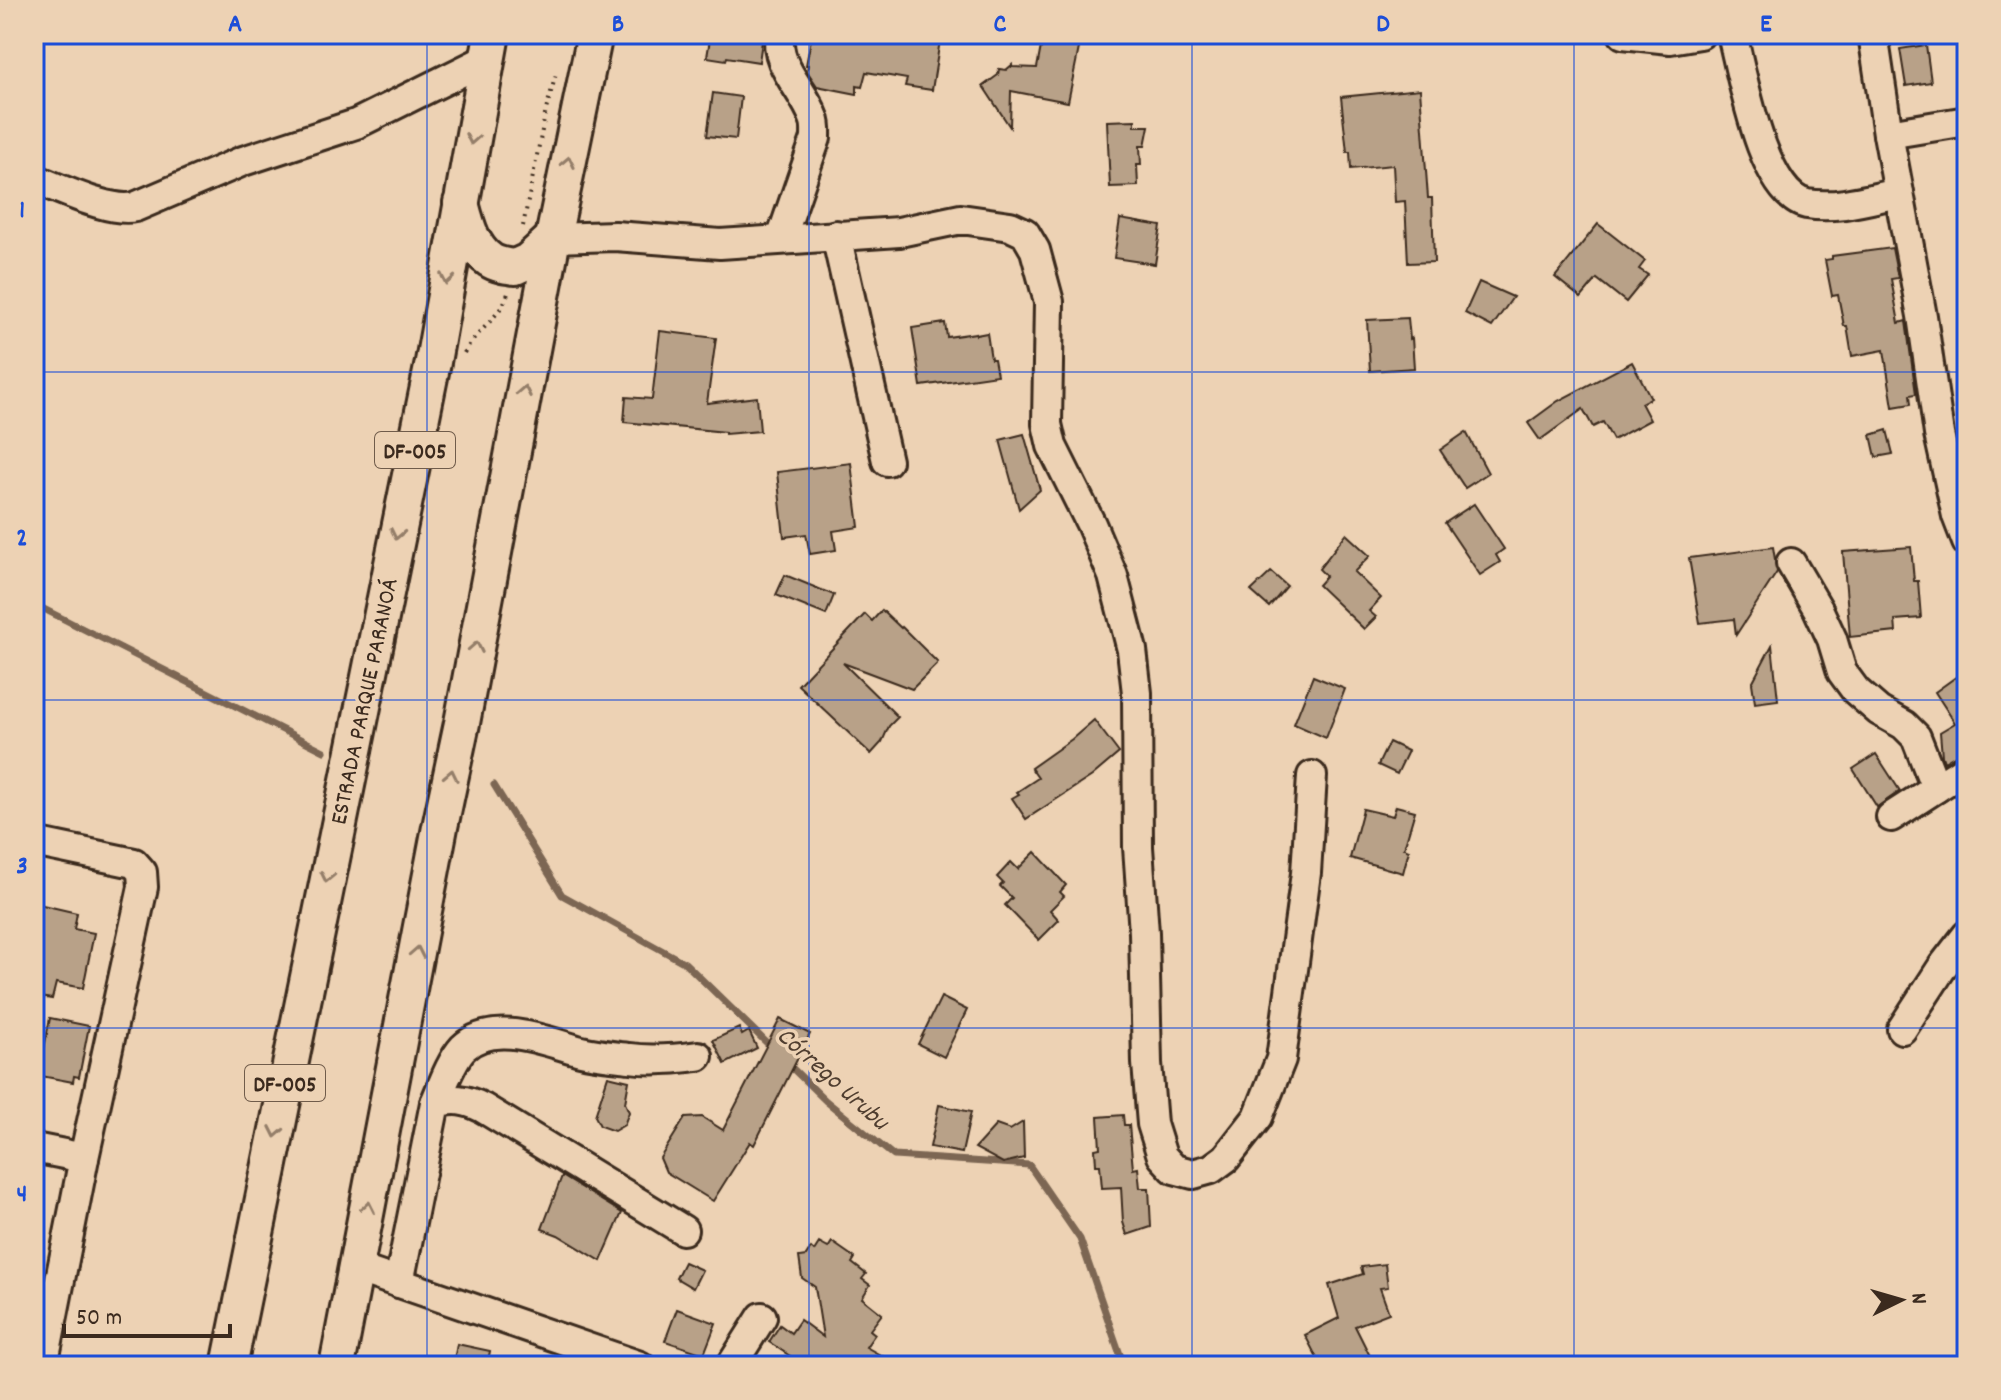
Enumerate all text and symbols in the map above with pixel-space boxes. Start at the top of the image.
text: A [228,7,242,44]
text: B [612,7,624,44]
text: C [994,7,1007,44]
text: D [1376,7,1390,44]
text: E [1760,7,1772,44]
one-way arrow [465,132,482,146]
one-way arrow [559,156,576,169]
text: 1 [19,193,25,230]
one-way arrow [440,272,457,286]
one-way arrow [515,385,532,398]
road number: DF-005 [375,432,455,468]
text: 2 [16,521,28,558]
one-way arrow [390,528,407,541]
street label: ESTRADA PARQUE PARANOÁ [323,575,409,828]
one-way arrow [467,640,484,654]
one-way arrow [442,769,459,782]
text: 3 [16,849,28,886]
one-way arrow [319,870,336,883]
one-way arrow [407,945,424,958]
water label: Córrego Urubu [767,1019,897,1141]
road number: DF-005 [245,1065,325,1101]
one-way arrow [268,1125,285,1139]
text: 4 [17,1177,27,1214]
one-way arrow [359,1201,376,1214]
north arrow [1861,1260,1941,1340]
scale bar [64,1288,230,1338]
text: N [1902,1292,1933,1305]
text: 50 m [76,1302,122,1336]

